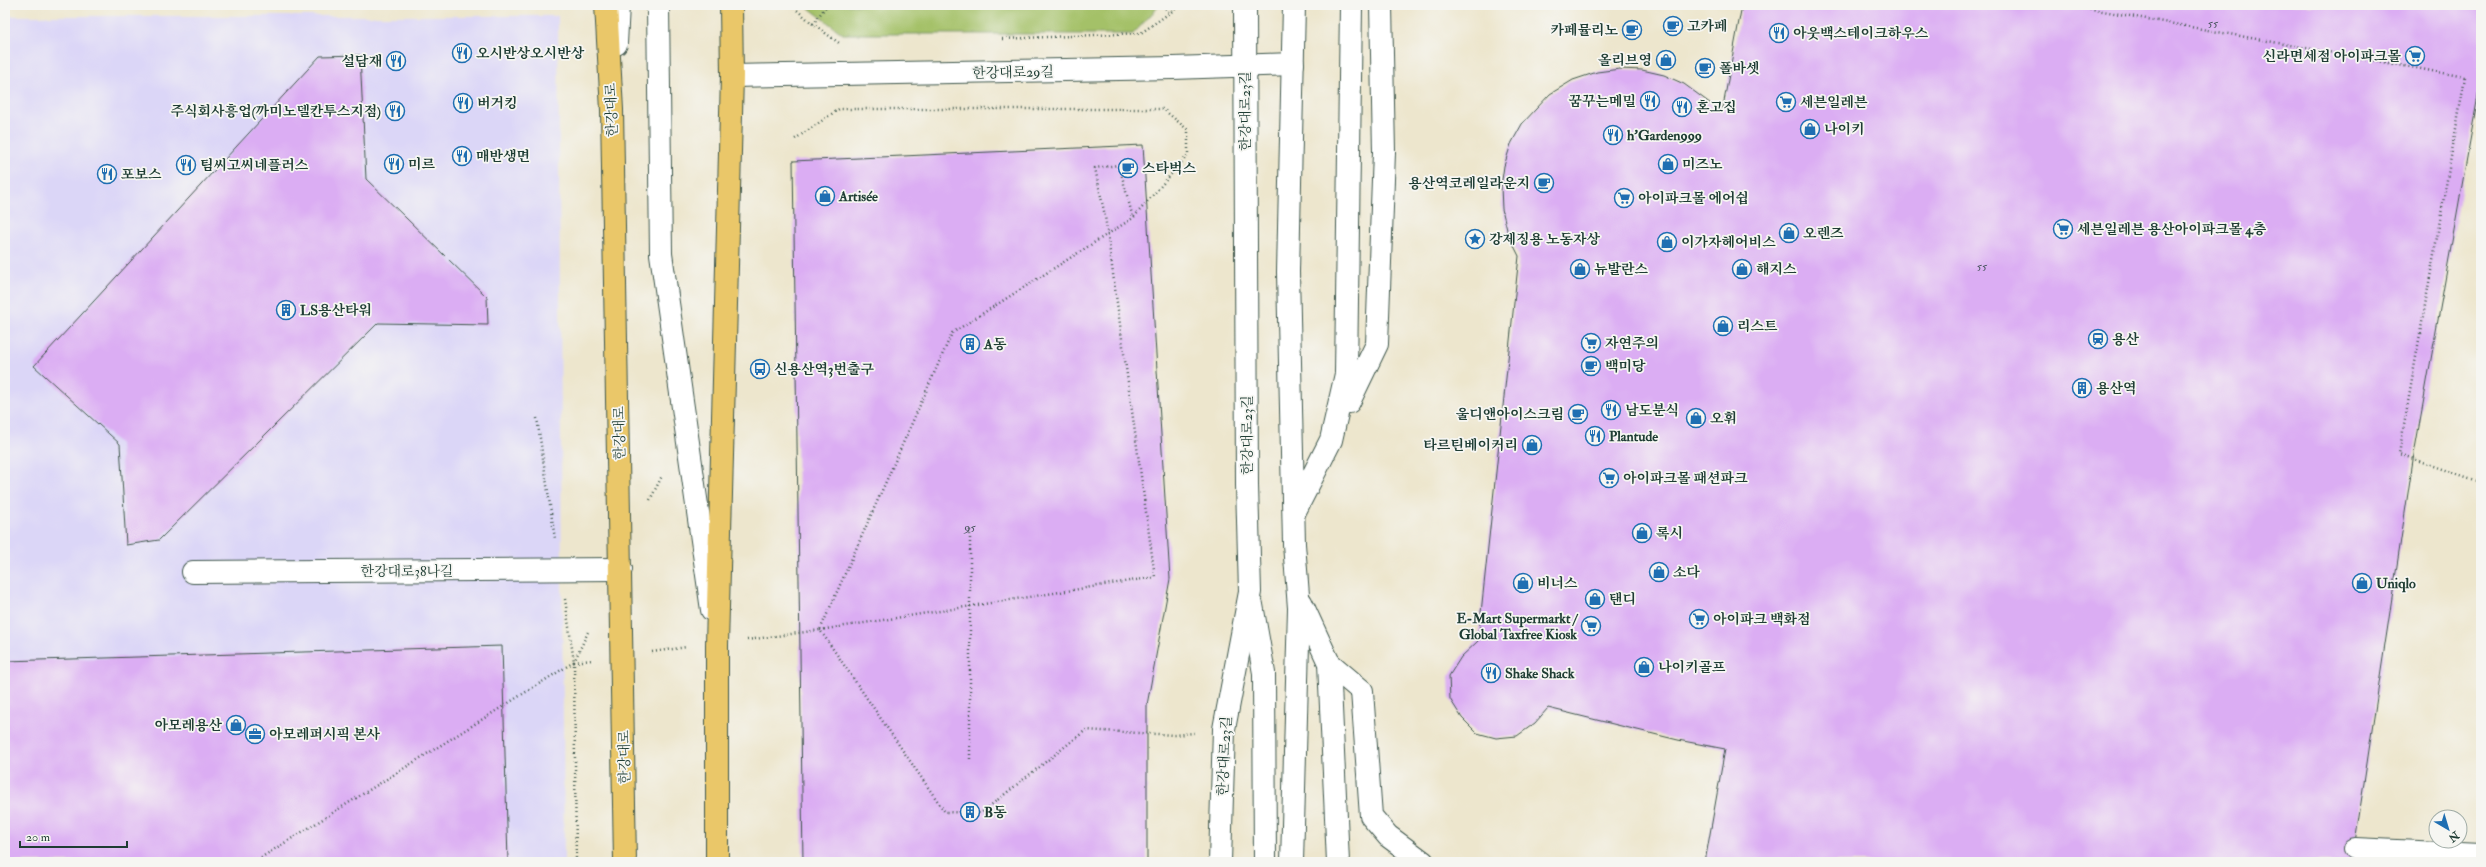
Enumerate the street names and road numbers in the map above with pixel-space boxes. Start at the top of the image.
street label: 한강대로29길 [972,63,1054,82]
street label: 한강대로23길 [1237,71,1254,151]
street label: 한강대로 [602,82,621,137]
street label: 한강대로23길 [1239,395,1256,475]
street label: 한강대로 [611,405,628,460]
street label: 한강대로38나길 [360,563,454,580]
street label: 한강대로23길 [1214,716,1235,796]
street label: 한강대로 [616,729,633,784]

